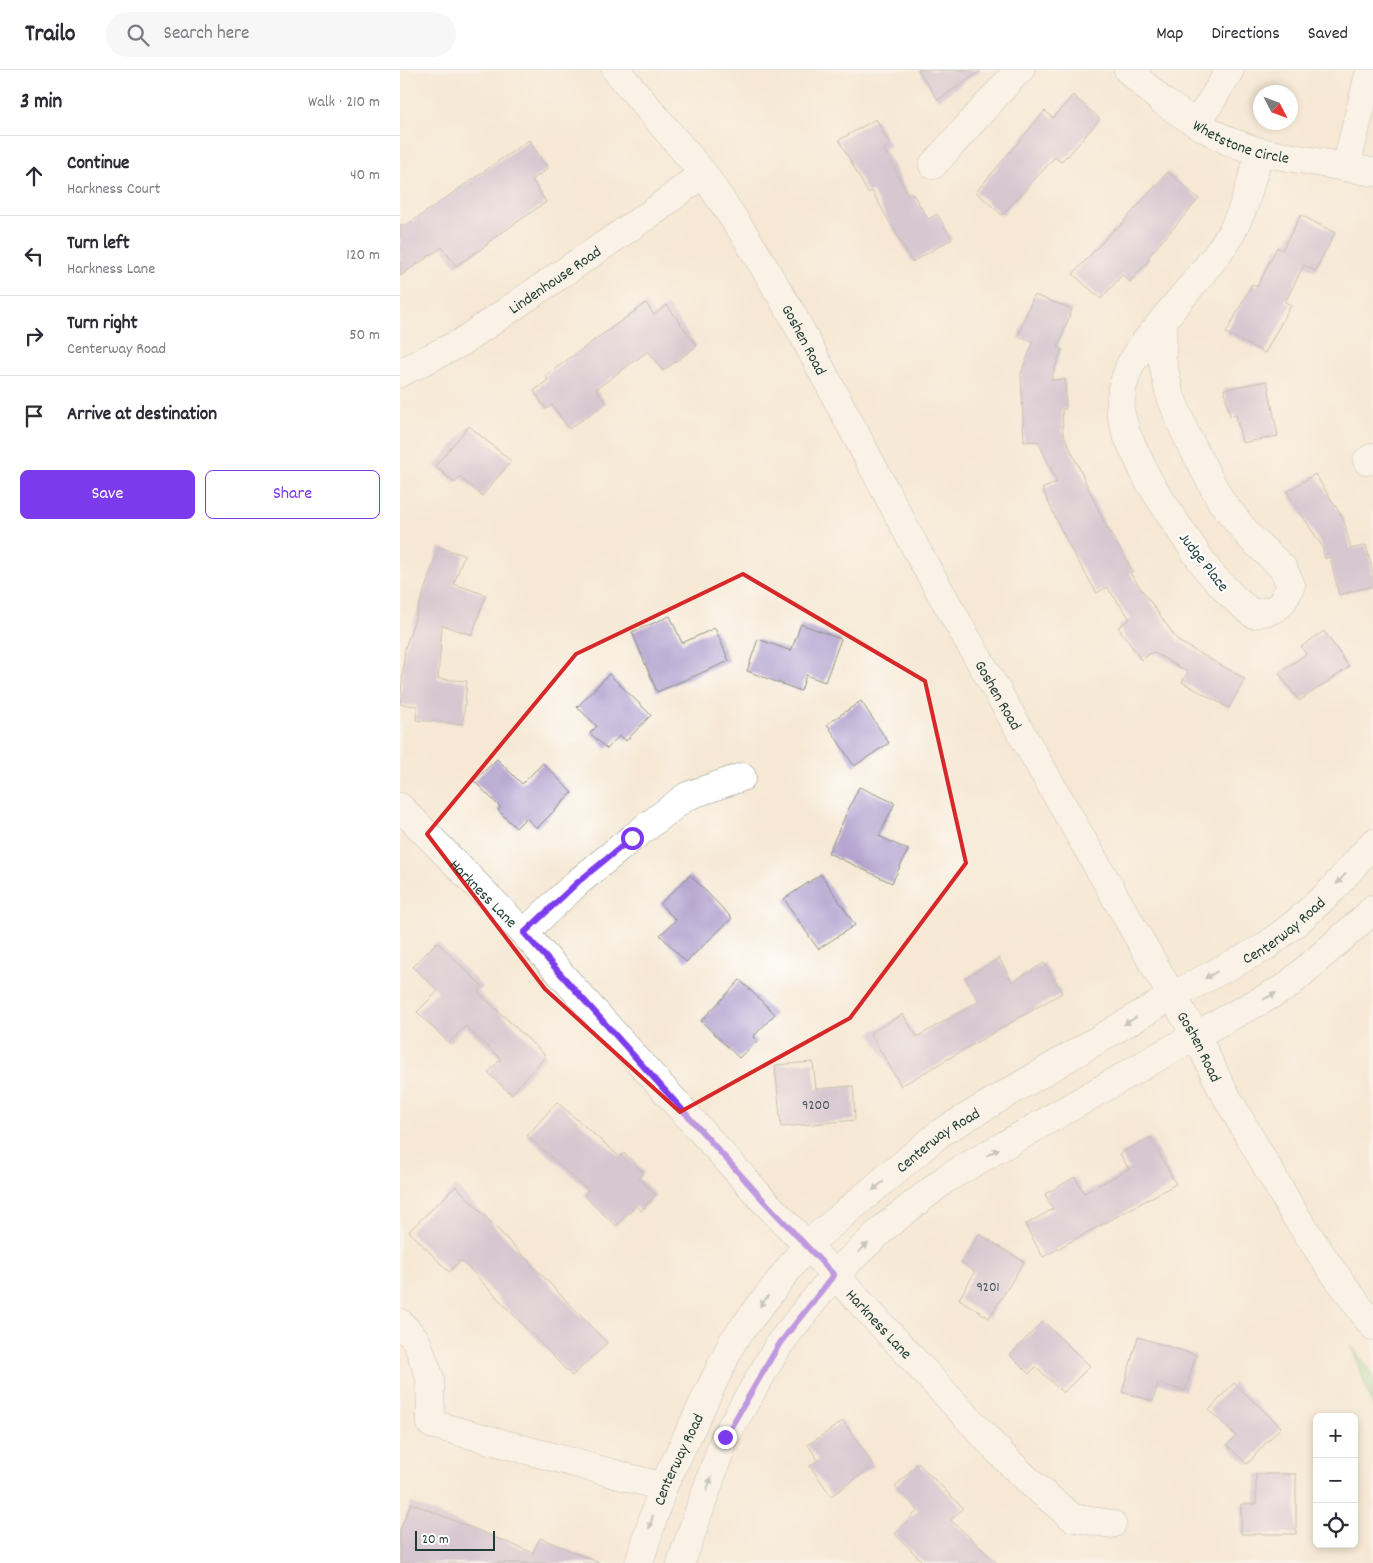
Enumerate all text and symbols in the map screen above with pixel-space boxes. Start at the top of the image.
search box [106,12,456,57]
text: Trailo [25,18,76,52]
icon: search [124,21,152,49]
text: Search here [164,21,249,48]
text: Map [1156,22,1183,47]
text: Directions [1211,22,1280,47]
text: Saved [1308,22,1348,47]
north arrow [1253,85,1298,130]
text: 3 min [20,88,62,118]
text: Walk · 210 m [308,91,380,114]
street label: Whetstone Circle [1188,115,1291,171]
text: Continue [67,151,129,178]
icon: ahead [20,162,48,190]
text: 40 m [350,164,380,187]
text: Harkness Court [67,178,161,201]
text: Turn left [67,231,130,258]
street label: Lindenhouse Road [505,241,607,321]
icon: left [20,242,48,270]
text: 120 m [346,244,380,267]
text: Harkness Lane [67,258,155,281]
street label: Goshen Road [775,301,831,380]
text: Turn right [67,311,138,338]
icon: right [20,322,48,350]
text: 50 m [349,324,380,347]
text: Centerway Road [67,338,166,361]
icon: arrive [20,402,48,430]
text: Arrive at destination [67,402,217,429]
button: Save [20,470,195,519]
button: Share [205,470,380,519]
street label: Judge Place [1172,528,1234,597]
street label: Goshen Road [968,657,1026,735]
route start [621,827,644,850]
street label: Harkness Lane [443,855,522,934]
one-way arrow [1335,873,1347,885]
street label: Centerway Road [1239,893,1331,971]
one-way arrow [1204,971,1218,980]
one-way arrow [1263,992,1277,1000]
street label: Goshen Road [1170,1007,1226,1087]
one-way arrow [1123,1017,1138,1025]
house number: 9200 [802,1096,830,1116]
street label: Centerway Road [892,1103,985,1179]
one-way arrow [987,1147,1000,1156]
one-way arrow [872,1180,884,1191]
one-way arrow [856,1242,868,1254]
house number: 9201 [976,1278,1000,1298]
street label: Harkness Lane [839,1285,916,1365]
one-way arrow [759,1294,770,1307]
street label: Centerway Road [649,1410,711,1509]
map controls [1313,1413,1358,1548]
button: + [1313,1413,1358,1458]
route end [714,1426,737,1449]
button: − [1313,1458,1358,1503]
one-way arrow [705,1476,713,1491]
button: locate [1313,1503,1358,1548]
one-way arrow [647,1515,655,1530]
scale bar [415,1528,495,1551]
text: 20 m [422,1530,449,1550]

